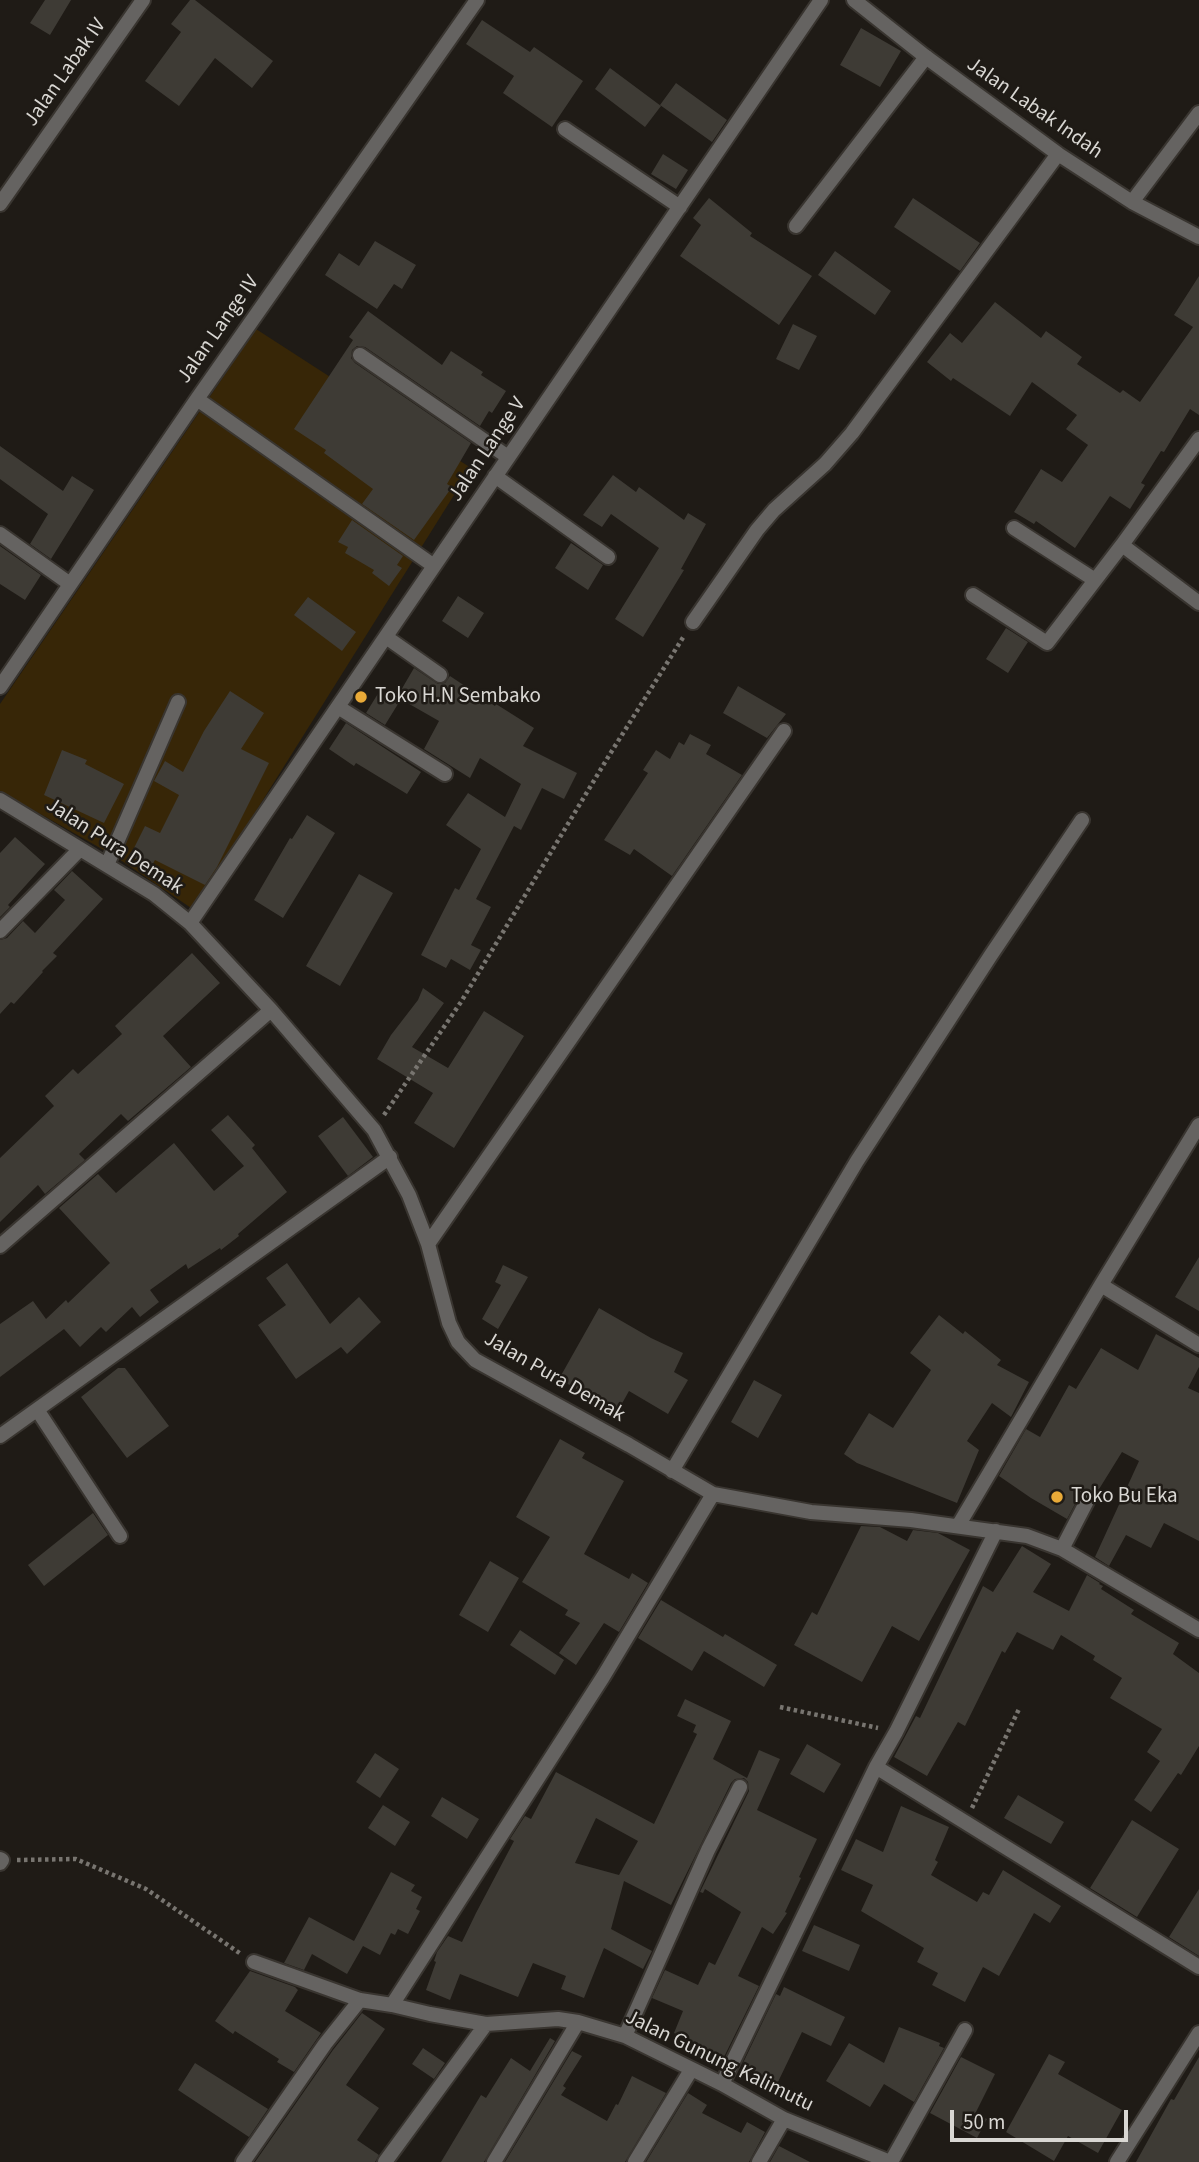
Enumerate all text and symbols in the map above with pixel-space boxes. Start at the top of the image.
street label: Jalan Labak IV [20,14,112,132]
street label: Jalan Labak Indah [961,53,1107,165]
street label: Jalan Lange IV [173,271,265,389]
street label: Jalan Lange V [444,393,532,507]
place label: Toko H.N Sembako [375,684,541,710]
marker: Toko H.N Sembako [353,689,369,705]
street label: Jalan Pura Demak [41,793,187,901]
street label: Jalan Pura Demak [479,1327,629,1429]
place label: Toko Bu Eka [1071,1484,1178,1510]
marker: Toko Bu Eka [1049,1489,1065,1505]
street label: Jalan Gunung Kalimutu [621,2005,817,2119]
scale bar [954,2096,1132,2140]
text: 50 m [963,2107,1005,2137]

